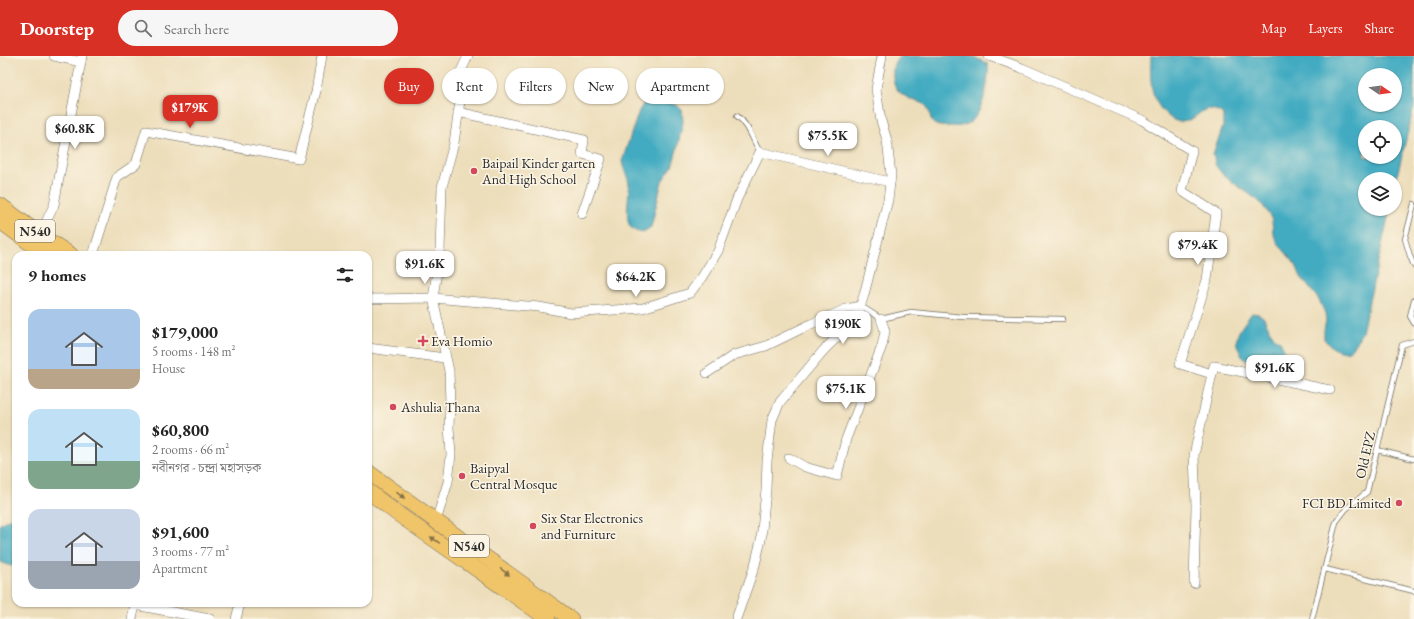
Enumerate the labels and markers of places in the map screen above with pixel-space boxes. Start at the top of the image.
pin: $179K [162,95,218,129]
pin: $60.8K [42,116,108,150]
pin: $75.5K [795,123,861,157]
place label: Baipail Kinder garten And High School [481,154,596,188]
marker: Baipail Kinder garten And High School [469,166,479,176]
pin: $79.4K [1165,232,1231,266]
pin: $91.6K [392,251,458,285]
pin: $64.2K [603,264,669,298]
pin: $190K [815,311,871,345]
place label: Eva Homio [431,332,492,350]
marker: Eva Homio [418,336,428,346]
pin: $91.6K [1242,355,1308,389]
pin: $75.1K [813,376,879,410]
place label: Ashulia Thana [400,398,481,416]
marker: Ashulia Thana [388,402,398,412]
place label: Baipyal Central Mosque [470,459,558,493]
marker: Baipyal Central Mosque [457,471,467,481]
place label: FCI BD Limited [1302,494,1392,512]
marker: FCI BD Limited [1394,498,1404,508]
place label: Six Star Electronics and Furniture [541,509,644,543]
marker: Six Star Electronics and Furniture [528,521,538,531]

